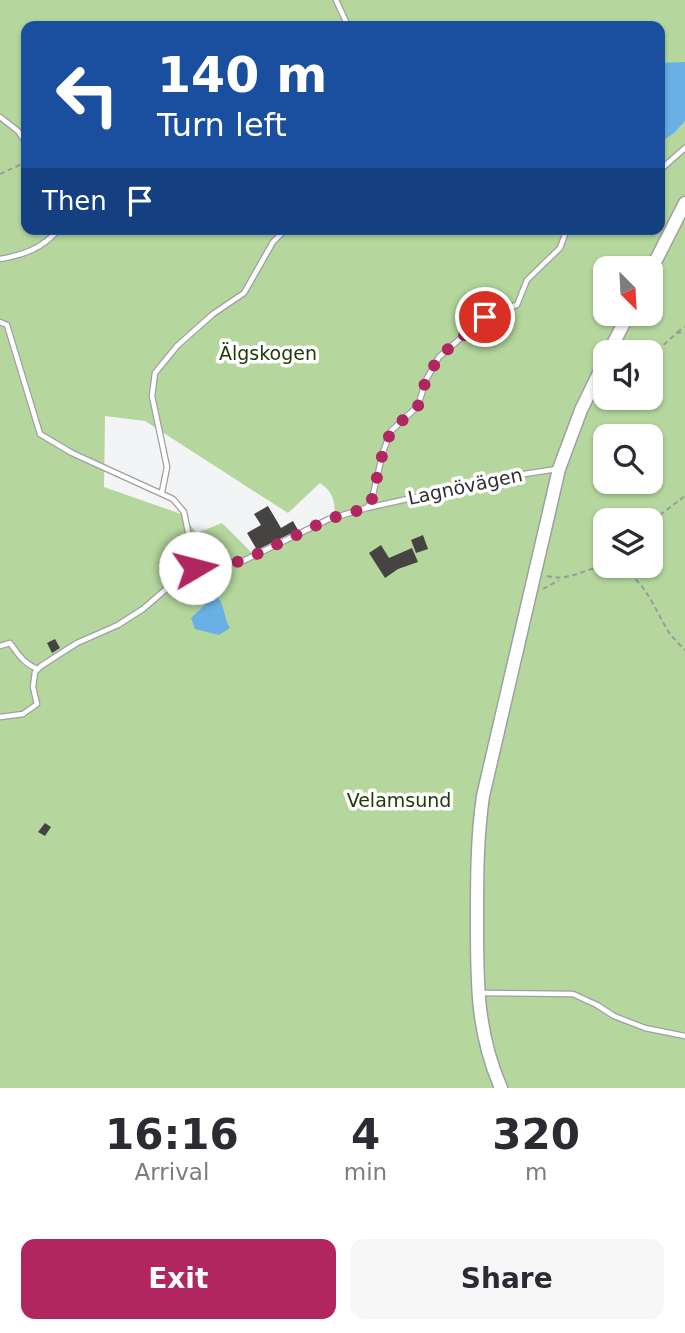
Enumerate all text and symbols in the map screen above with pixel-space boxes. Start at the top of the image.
text: 140 m [157,47,327,104]
icon: left [42,49,133,140]
text: Turn left [157,106,287,144]
icon: arrive [121,182,159,220]
text: Then [42,186,107,216]
north arrow [593,256,663,326]
map controls [593,256,663,578]
pin [455,287,515,347]
icon: arrive [466,298,504,336]
button: sound [593,340,663,410]
park label: Älgskogen [219,342,317,364]
button: search [593,424,663,494]
street label: Lagnövägen [406,463,524,509]
button: layers [593,508,663,578]
position arrow [158,531,232,605]
park label: Velamsund [347,789,451,811]
text: 16:16 [105,1110,239,1159]
text: 4 [351,1110,380,1159]
text: 320 [492,1110,580,1159]
text: Arrival [135,1159,209,1185]
text: min [344,1159,387,1185]
text: m [525,1159,547,1185]
button: Exit [21,1239,336,1319]
button: Share [350,1239,664,1319]

